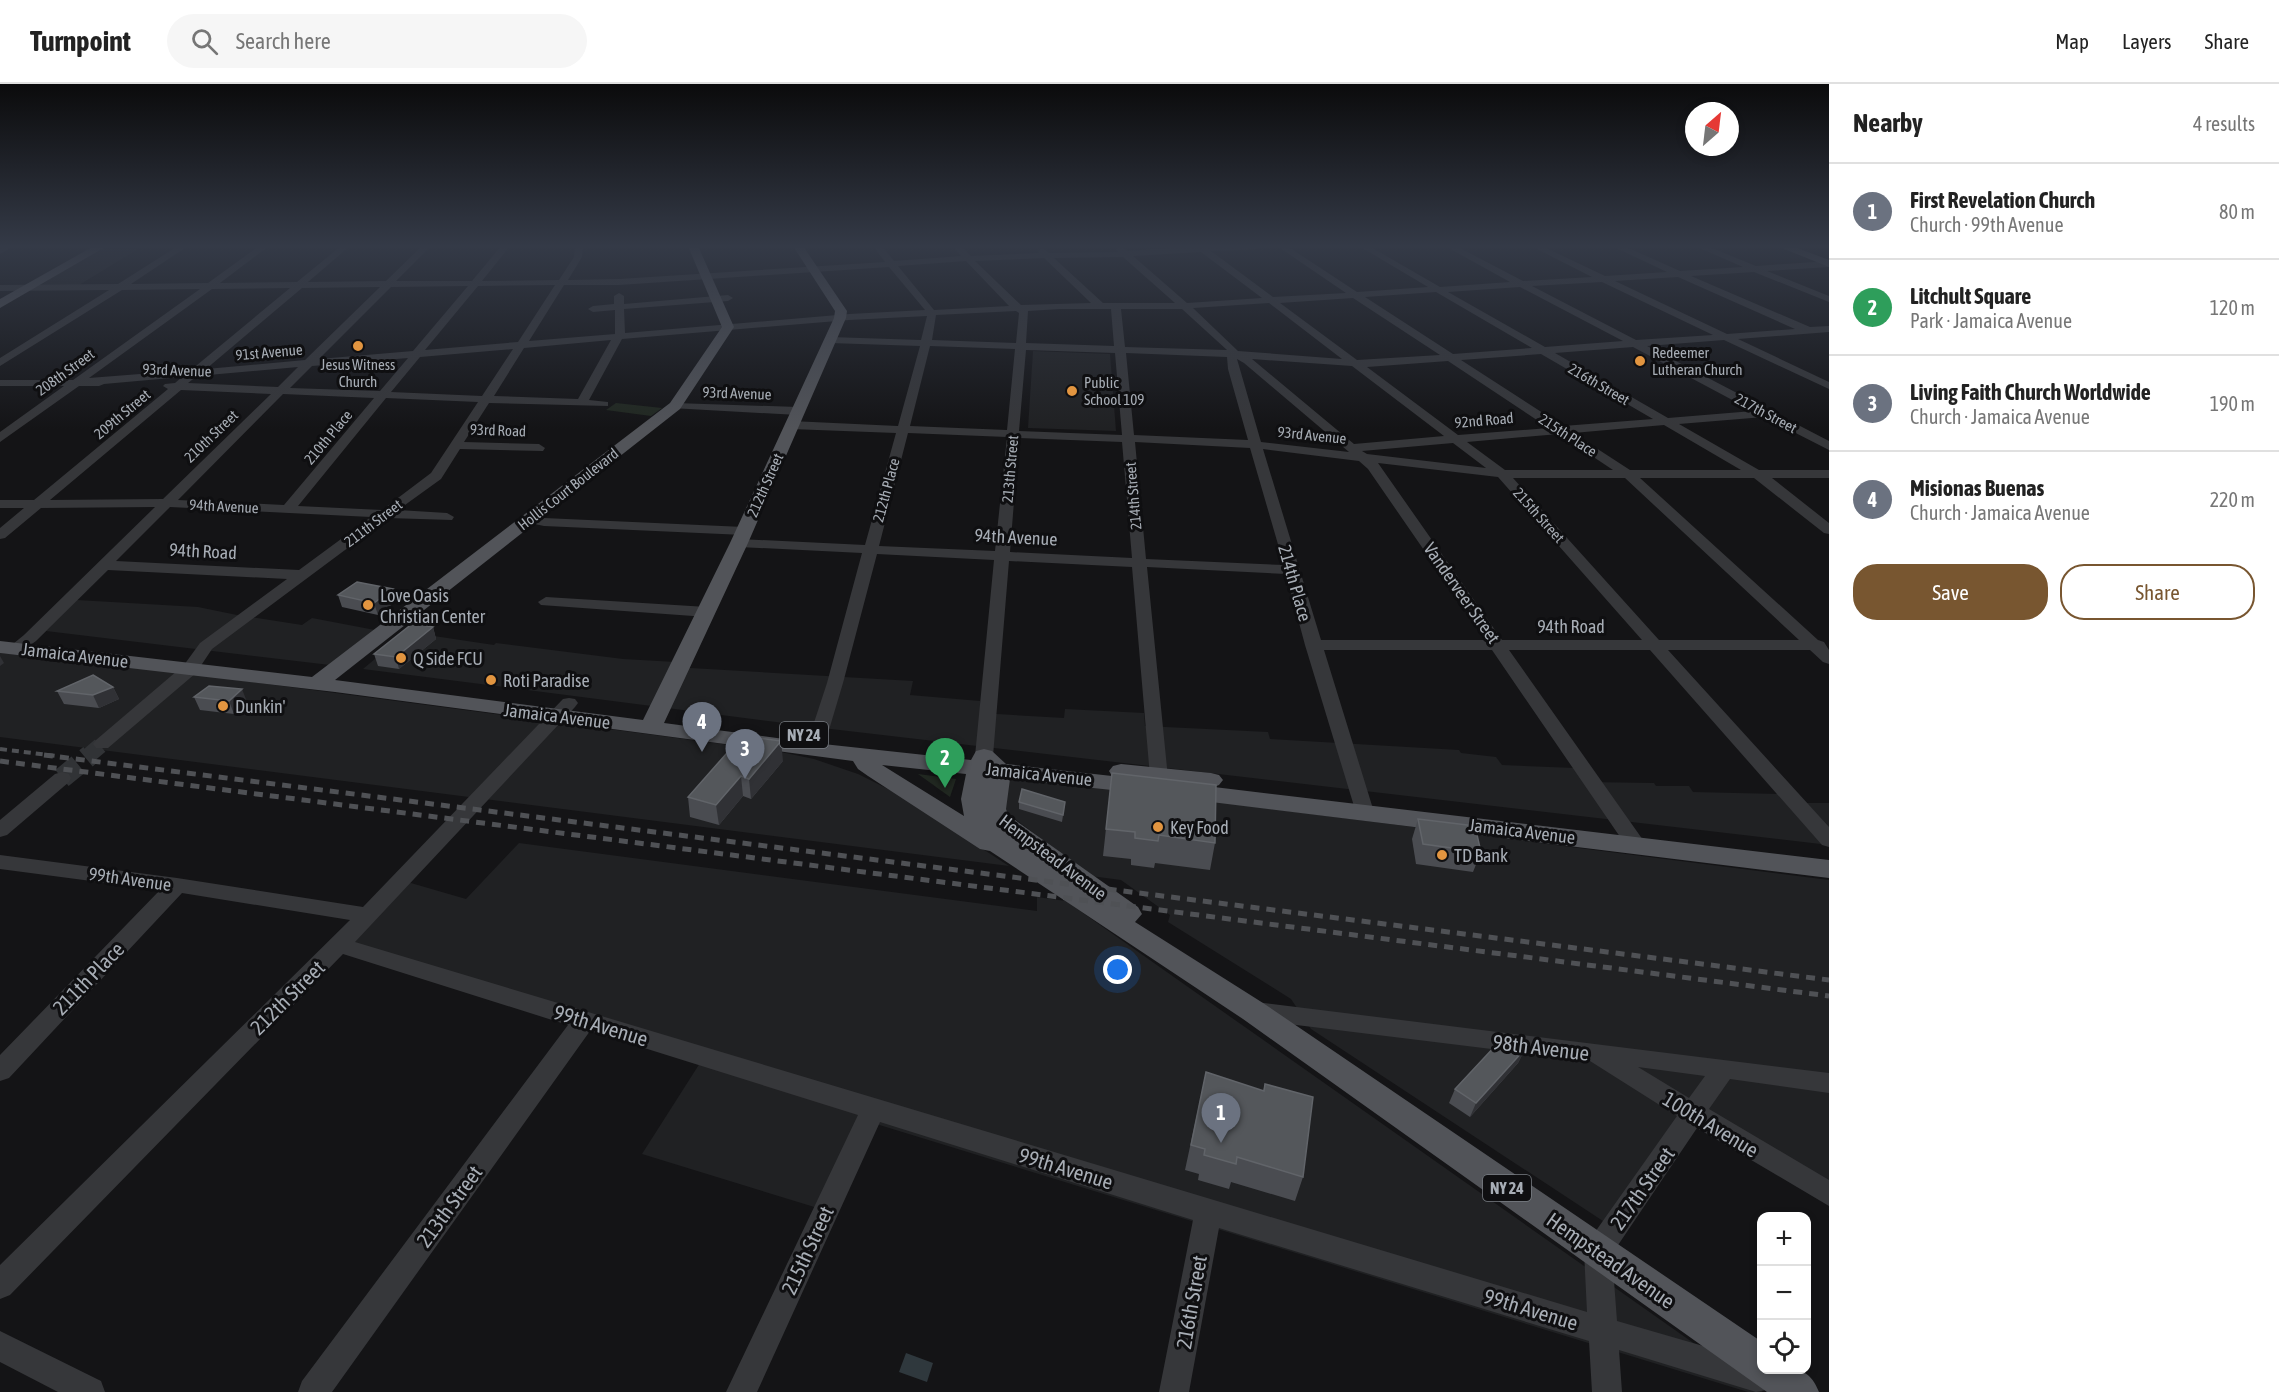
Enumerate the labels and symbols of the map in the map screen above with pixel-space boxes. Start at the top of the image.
north arrow [1685,102,1739,156]
marker: Jesus Witness Church [351,339,365,353]
street label: 91st Avenue [235,341,303,363]
place label: Redeemer Lutheran Church [1652,344,1742,378]
street label: 208th Street [33,345,97,399]
marker: Redeemer Lutheran Church [1633,354,1647,368]
place label: Jesus Witness Church [321,356,395,390]
street label: 93rd Avenue [142,360,212,380]
street label: 216th Street [1565,360,1633,408]
place label: Public School 109 [1084,374,1144,408]
street label: 93rd Avenue [702,383,772,403]
marker: Public School 109 [1065,384,1079,398]
street label: 209th Street [91,386,153,442]
street label: 217th Street [1732,390,1800,436]
street label: 210th Street [181,406,241,466]
street label: 210th Place [300,406,356,468]
street label: 92nd Road [1454,409,1514,431]
street label: 215th Place [1536,410,1600,460]
street label: 93rd Road [470,421,526,439]
street label: 93rd Avenue [1277,423,1347,447]
street label: 213th Street [999,435,1021,503]
street label: Hollis Court Boulevard [514,445,622,533]
street label: 212th Street [743,451,787,519]
street label: 212th Place [869,456,903,524]
street label: 214th Street [1122,462,1144,530]
street label: 215th Street [1510,484,1568,546]
street label: 94th Avenue [189,496,259,516]
street label: 211th Street [341,496,405,550]
street label: 94th Avenue [974,524,1058,550]
street label: 94th Road [169,539,237,563]
street label: Vanderveer Street [1420,539,1504,647]
street label: 214th Place [1274,542,1316,624]
place label: Love Oasis Christian Center [380,585,486,627]
marker: Love Oasis Christian Center [361,598,375,612]
street label: 94th Road [1537,616,1605,637]
street label: Jamaica Avenue [21,638,129,672]
place label: Q Side FCU [413,648,483,669]
marker: Q Side FCU [394,651,408,665]
place label: Roti Paradise [503,670,590,691]
marker: Roti Paradise [484,673,498,687]
place label: Dunkin' [235,696,285,717]
marker: Dunkin' [216,699,230,713]
street label: Jamaica Avenue [503,699,611,733]
pin: 4 [682,702,722,752]
road number: NY 24 [780,722,828,748]
pin: 3 [726,730,764,779]
pin: 2 [926,738,964,788]
street label: Jamaica Avenue [985,758,1093,790]
street label: Hempstead Avenue [995,810,1111,904]
street label: Jamaica Avenue [1468,814,1576,848]
place label: Key Food [1170,817,1229,838]
marker: Key Food [1151,820,1165,834]
place label: TD Bank [1454,845,1508,866]
marker: TD Bank [1435,848,1449,862]
street label: 99th Avenue [87,863,173,895]
street label: 211th Place [48,937,128,1019]
street label: 212th Street [245,955,329,1039]
your location [1103,955,1132,984]
street label: 99th Avenue [551,999,651,1051]
street label: 98th Avenue [1491,1029,1591,1065]
street label: 100th Avenue [1659,1086,1763,1162]
pin: 1 [1202,1094,1240,1143]
street label: 99th Avenue [1016,1142,1116,1194]
street label: 217th Street [1605,1142,1679,1234]
street label: 213th Street [411,1161,487,1251]
road number: NY 24 [1483,1175,1531,1201]
street label: 215th Street [776,1202,838,1298]
street label: Hempstead Avenue [1543,1207,1679,1313]
street label: 216th Street [1171,1253,1211,1351]
street label: 99th Avenue [1481,1283,1581,1335]

